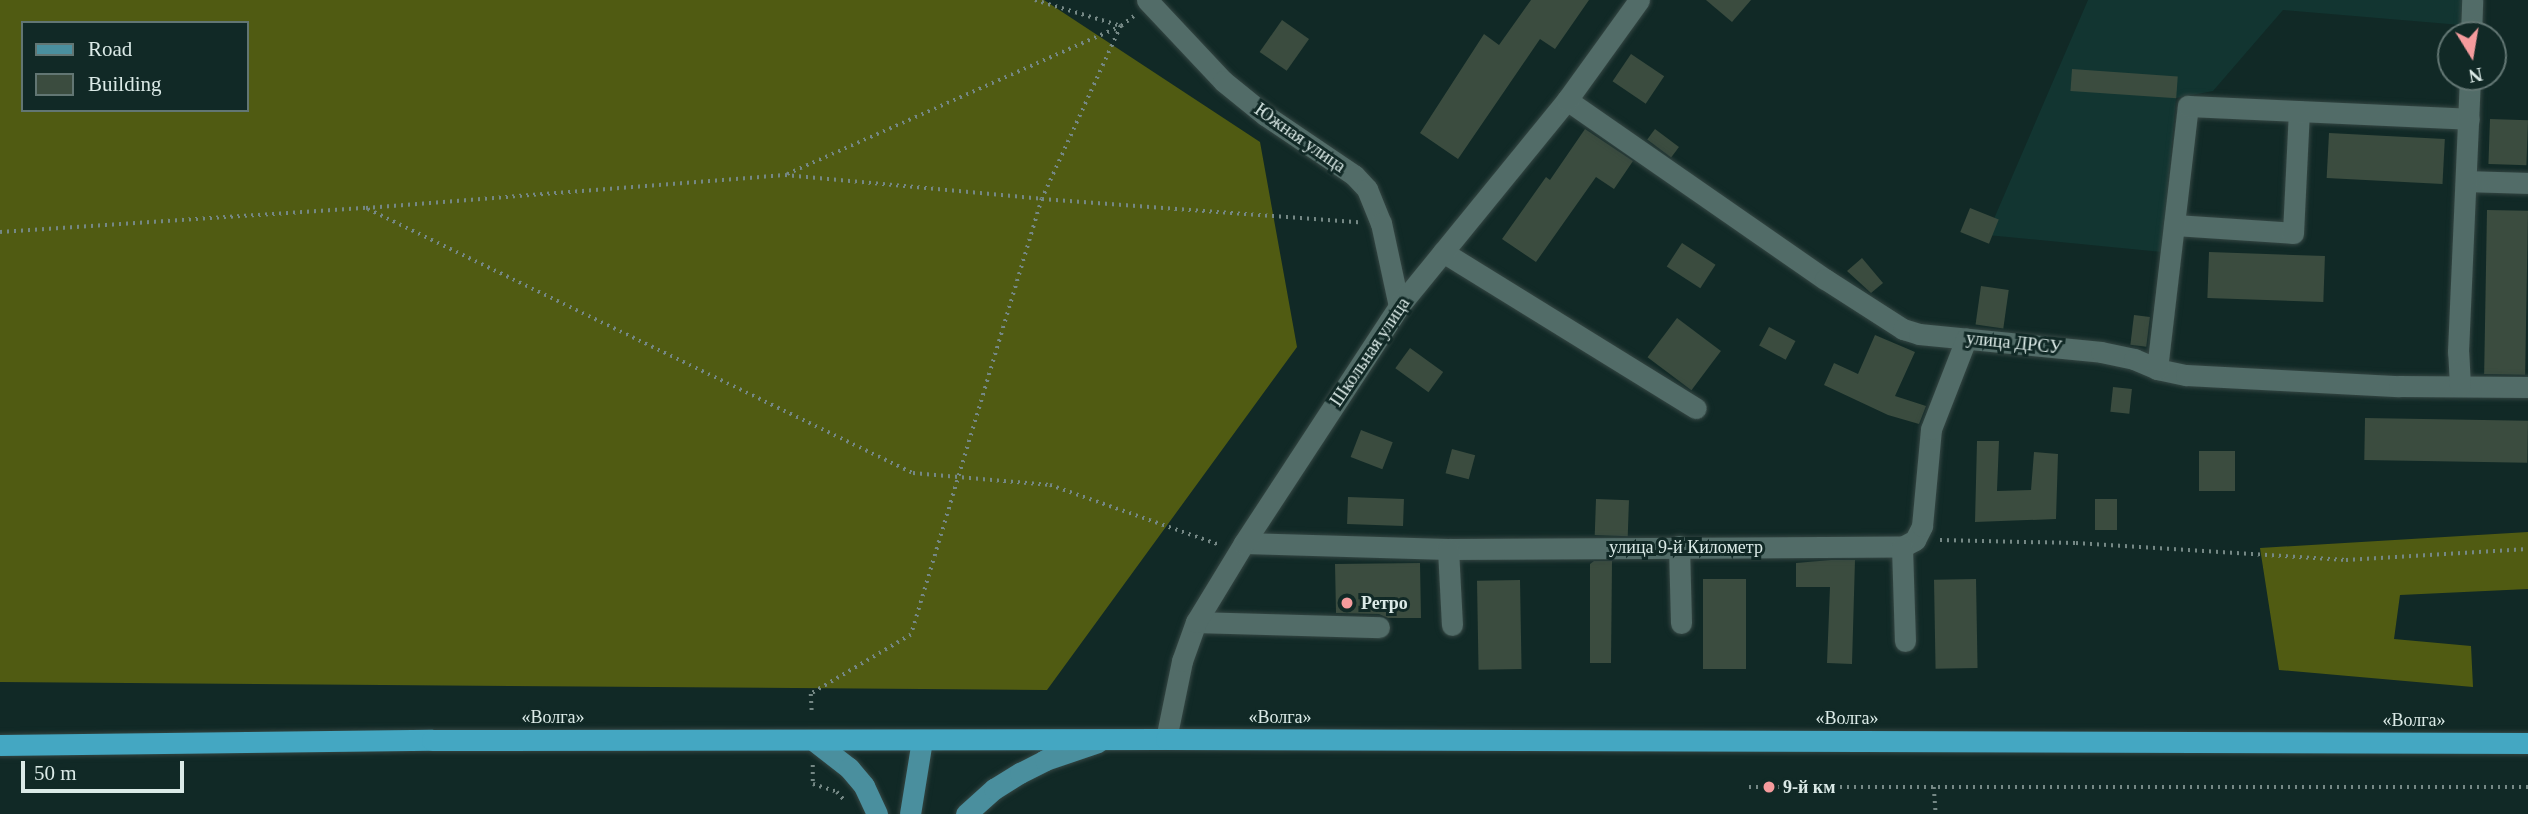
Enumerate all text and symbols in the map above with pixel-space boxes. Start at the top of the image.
legend [21,21,248,112]
north arrow [2437,21,2507,91]
text: Road [88,37,132,61]
text: N [2467,64,2484,87]
text: Building [88,72,162,96]
street label: Южная улица [1250,99,1350,177]
street label: Школьная улица [1326,293,1414,411]
street label: улица ДРСУ [1965,327,2063,359]
street label: улица 9-й Километр [1609,536,1763,558]
place label: Ретро [1361,592,1408,614]
marker: Ретро [1339,595,1355,611]
street label: «Волга» [521,706,585,728]
street label: «Волга» [1248,706,1312,728]
street label: «Волга» [1815,707,1879,729]
street label: «Волга» [2382,709,2446,731]
scale bar [24,748,187,792]
text: 50 m [34,761,77,785]
place label: 9-й км [1783,776,1835,798]
marker: 9-й км [1761,779,1777,795]

